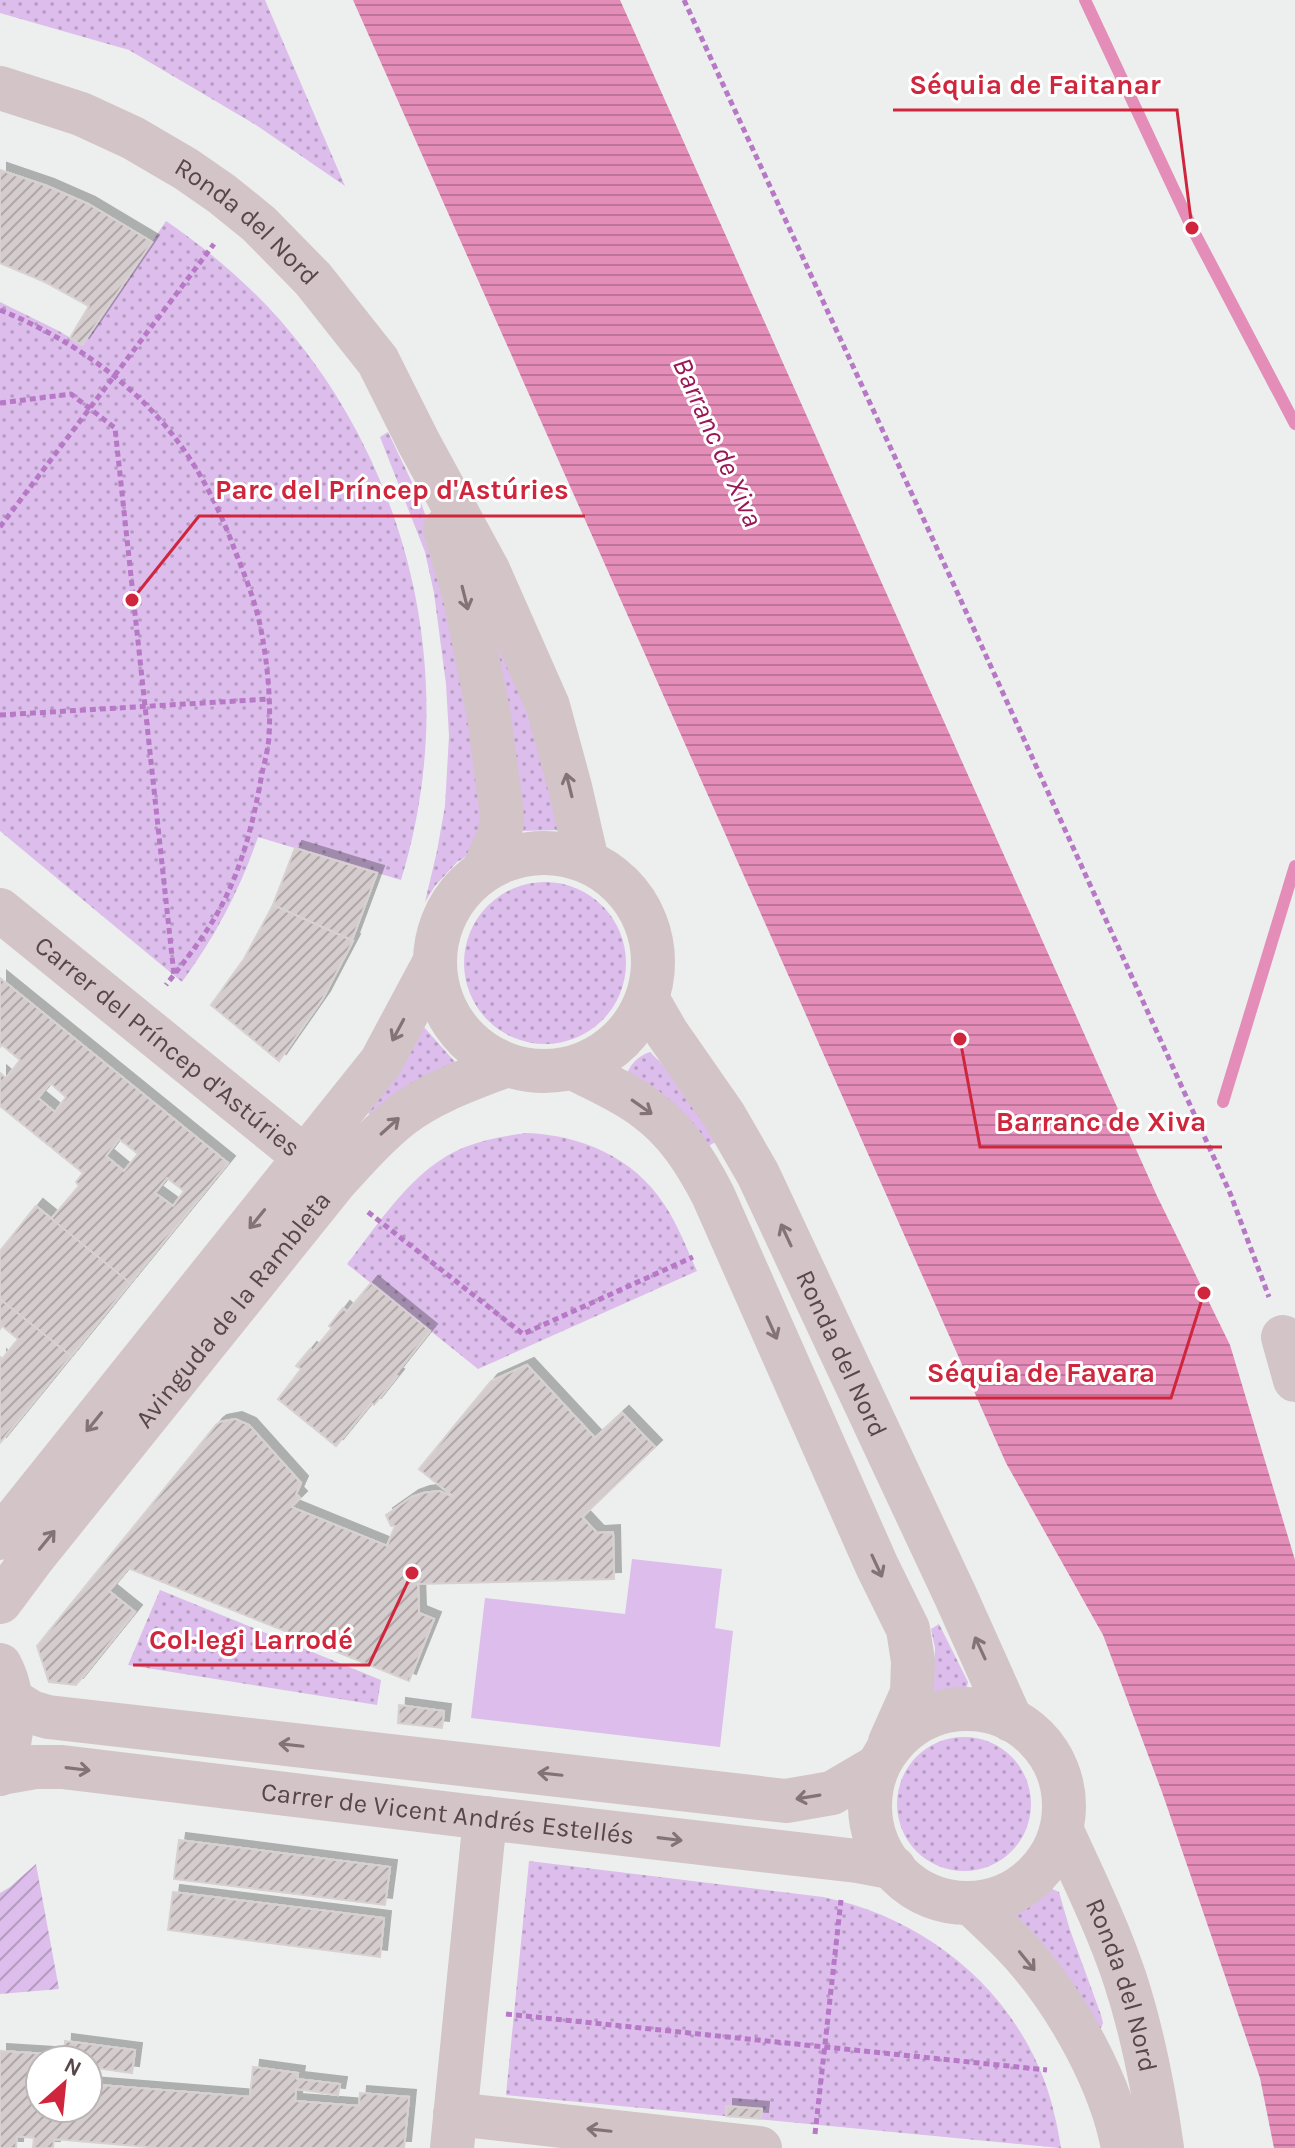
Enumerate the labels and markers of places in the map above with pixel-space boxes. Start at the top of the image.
callout: Séquia de Faitanar [893,58,1177,110]
callout: Parc del Príncep d'Astúries [199,464,585,516]
callout: Barranc de Xiva [980,1095,1222,1147]
callout: Séquia de Favara [910,1346,1171,1398]
callout: Col·legi Larrodé [133,1613,369,1665]

